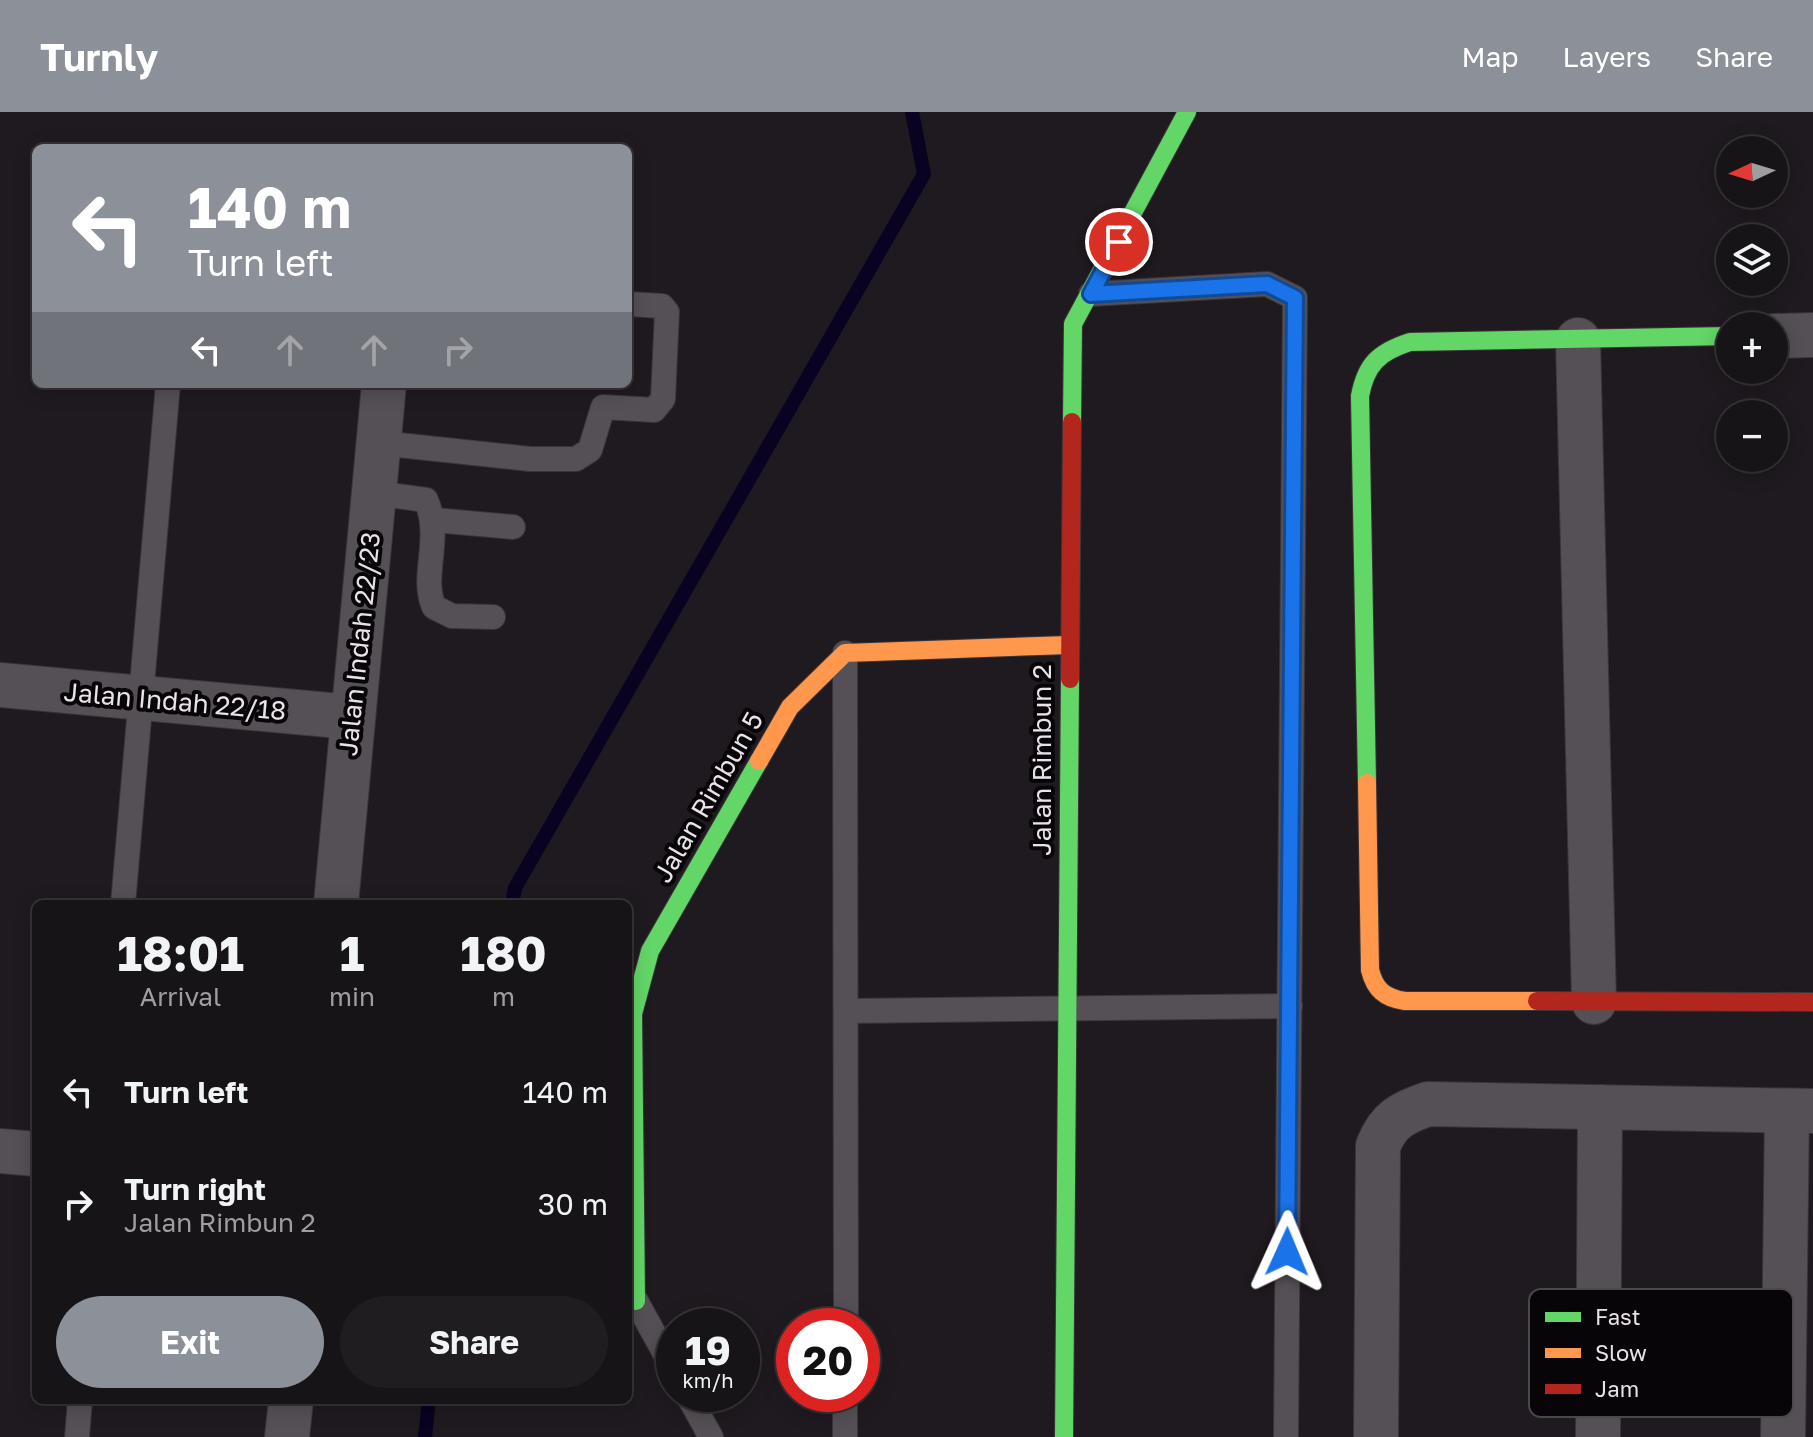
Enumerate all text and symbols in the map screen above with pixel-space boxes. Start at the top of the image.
text: Turnly [40,34,158,79]
text: Map [1461,40,1519,73]
text: Layers [1563,40,1651,73]
text: Share [1695,40,1773,73]
north arrow [1716,136,1788,208]
map controls [1716,136,1788,472]
text: 140 m [188,173,351,240]
icon: left [56,176,160,280]
pin [1085,208,1153,276]
icon: arrive [1097,220,1141,264]
button: layers [1716,224,1788,296]
text: Turn left [188,241,334,284]
button: + [1716,312,1788,384]
icon: left [184,328,228,372]
icon: ahead [268,328,312,372]
icon: ahead [352,328,396,372]
icon: right [436,328,480,372]
button: − [1716,400,1788,472]
street label: Jalan Indah 22/23 [332,531,386,757]
street label: Jalan Rimbun 2 [1026,664,1057,856]
street label: Jalan Indah 22/18 [63,676,287,726]
street label: Jalan Rimbun 5 [647,706,769,888]
text: 18:01 [117,924,244,982]
text: 1 [340,924,364,982]
text: 180 [460,924,547,982]
text: Arrival [140,981,221,1012]
text: min [329,981,375,1012]
text: m [492,981,515,1012]
icon: left [56,1070,100,1114]
text: Turn left [124,1074,249,1110]
text: 140 m [523,1074,608,1110]
text: Turn right [124,1171,266,1207]
icon: right [56,1182,100,1226]
text: 30 m [538,1186,608,1222]
text: Jalan Rimbun 2 [124,1207,316,1238]
position arrow [1245,1210,1329,1294]
legend [1529,1289,1793,1417]
button: Exit [56,1296,324,1388]
button: Share [340,1296,608,1388]
text: Fast [1595,1303,1641,1330]
speed limit sign: 20 [776,1308,880,1412]
text: 19 [685,1326,731,1374]
text: Slow [1595,1339,1647,1366]
text: km/h [683,1368,733,1392]
text: Jam [1595,1375,1639,1402]

